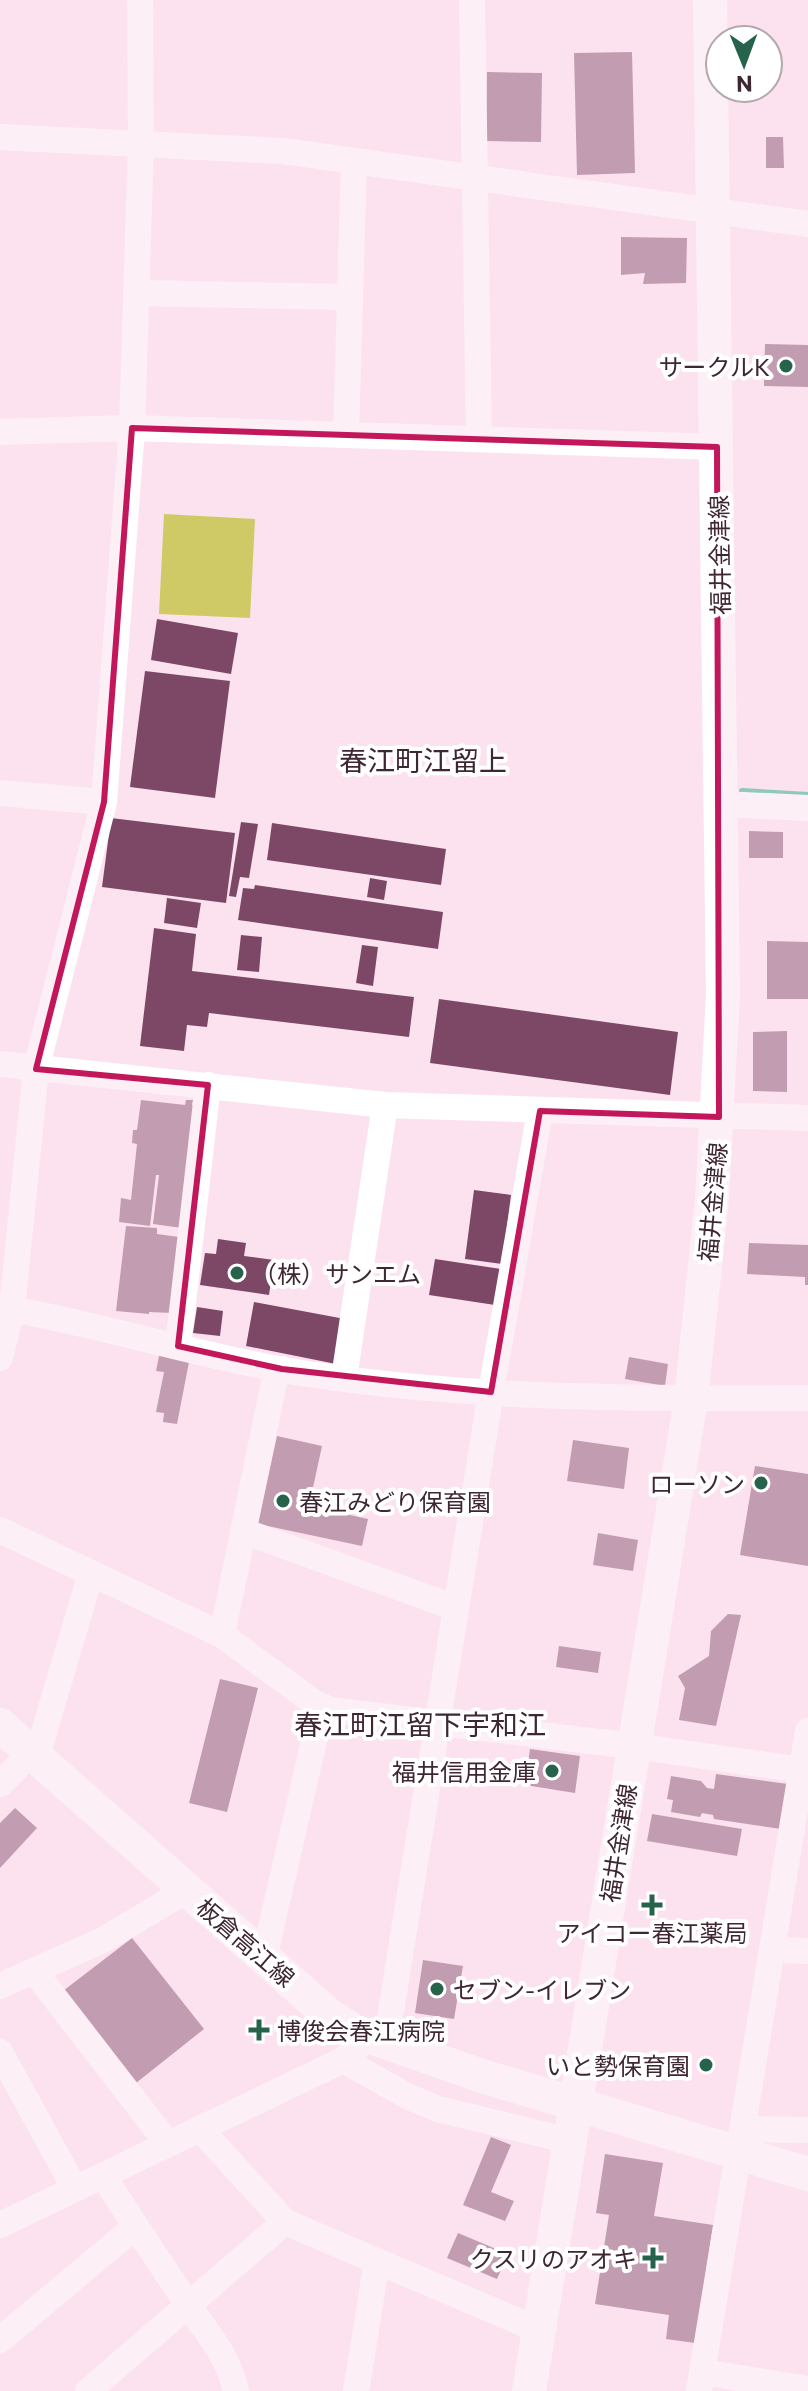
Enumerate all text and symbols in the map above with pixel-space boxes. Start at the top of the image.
north arrow [704,24,784,104]
text: N [736,71,753,98]
place label: サークルK [659,352,770,381]
marker: サークルK [777,357,795,375]
street label: 福井金津線 [703,495,735,615]
district label: 春江町江留上 [339,743,507,777]
street label: 福井金津線 [692,1141,732,1263]
place label: （株）サンエム [253,1259,421,1288]
marker: （株）サンエム [228,1264,246,1282]
place label: ローソン [649,1469,745,1498]
marker: ローソン [752,1474,770,1492]
place label: 春江みどり保育園 [299,1487,491,1516]
marker: 春江みどり保育園 [274,1492,292,1510]
district label: 春江町江留下宇和江 [294,1707,546,1741]
place label: 福井信用金庫 [392,1757,536,1786]
marker: 福井信用金庫 [543,1762,561,1780]
street label: 福井金津線 [594,1781,642,1905]
street label: 板倉高江線 [191,1892,301,1992]
marker: アイコー春江薬局 [643,1896,661,1914]
place label: アイコー春江薬局 [557,1918,747,1947]
place label: セブン-イレブン [453,1975,631,2004]
marker: セブン-イレブン [428,1980,446,1998]
place label: 博俊会春江病院 [277,2016,445,2045]
marker: 博俊会春江病院 [248,2019,270,2041]
place label: いと勢保育園 [546,2051,690,2080]
marker: いと勢保育園 [697,2056,715,2074]
place label: クスリのアオキ [470,2244,637,2273]
marker: クスリのアオキ [644,2249,662,2267]

